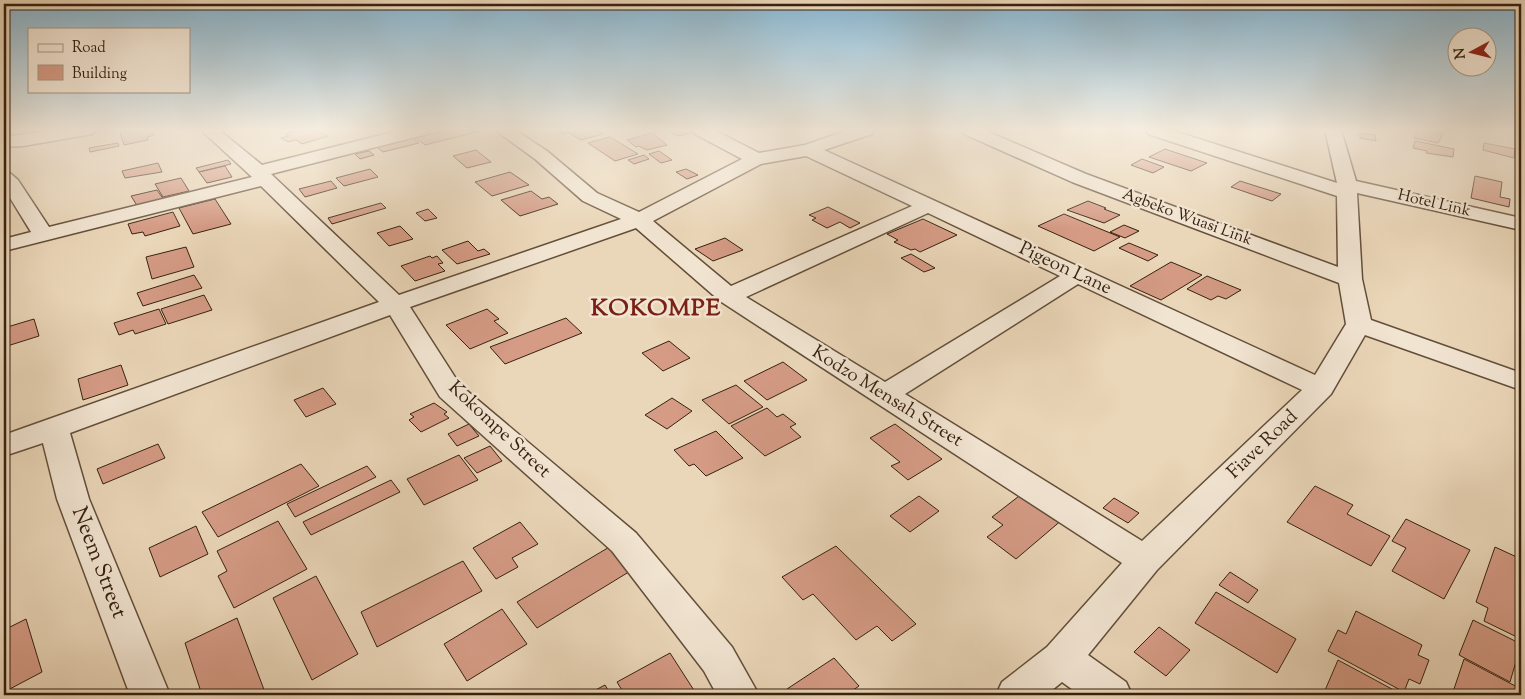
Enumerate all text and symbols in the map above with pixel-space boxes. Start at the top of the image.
legend [28,28,190,92]
north arrow [1448,28,1498,78]
text: Road [72,38,106,59]
text: N [1450,47,1472,60]
text: Building [72,64,127,85]
street label: Agbeko Wuasi Link [1119,184,1256,252]
street label: Hotel Link [1395,184,1473,224]
street label: Pigeon Lane [1014,236,1116,302]
district label: KOKOMPE [591,292,721,326]
street label: Kodzo Mensah Street [806,340,968,455]
street label: Kokompe Street [442,375,557,485]
street label: Fiave Road [1222,404,1305,486]
street label: Neem Street [62,502,134,624]

